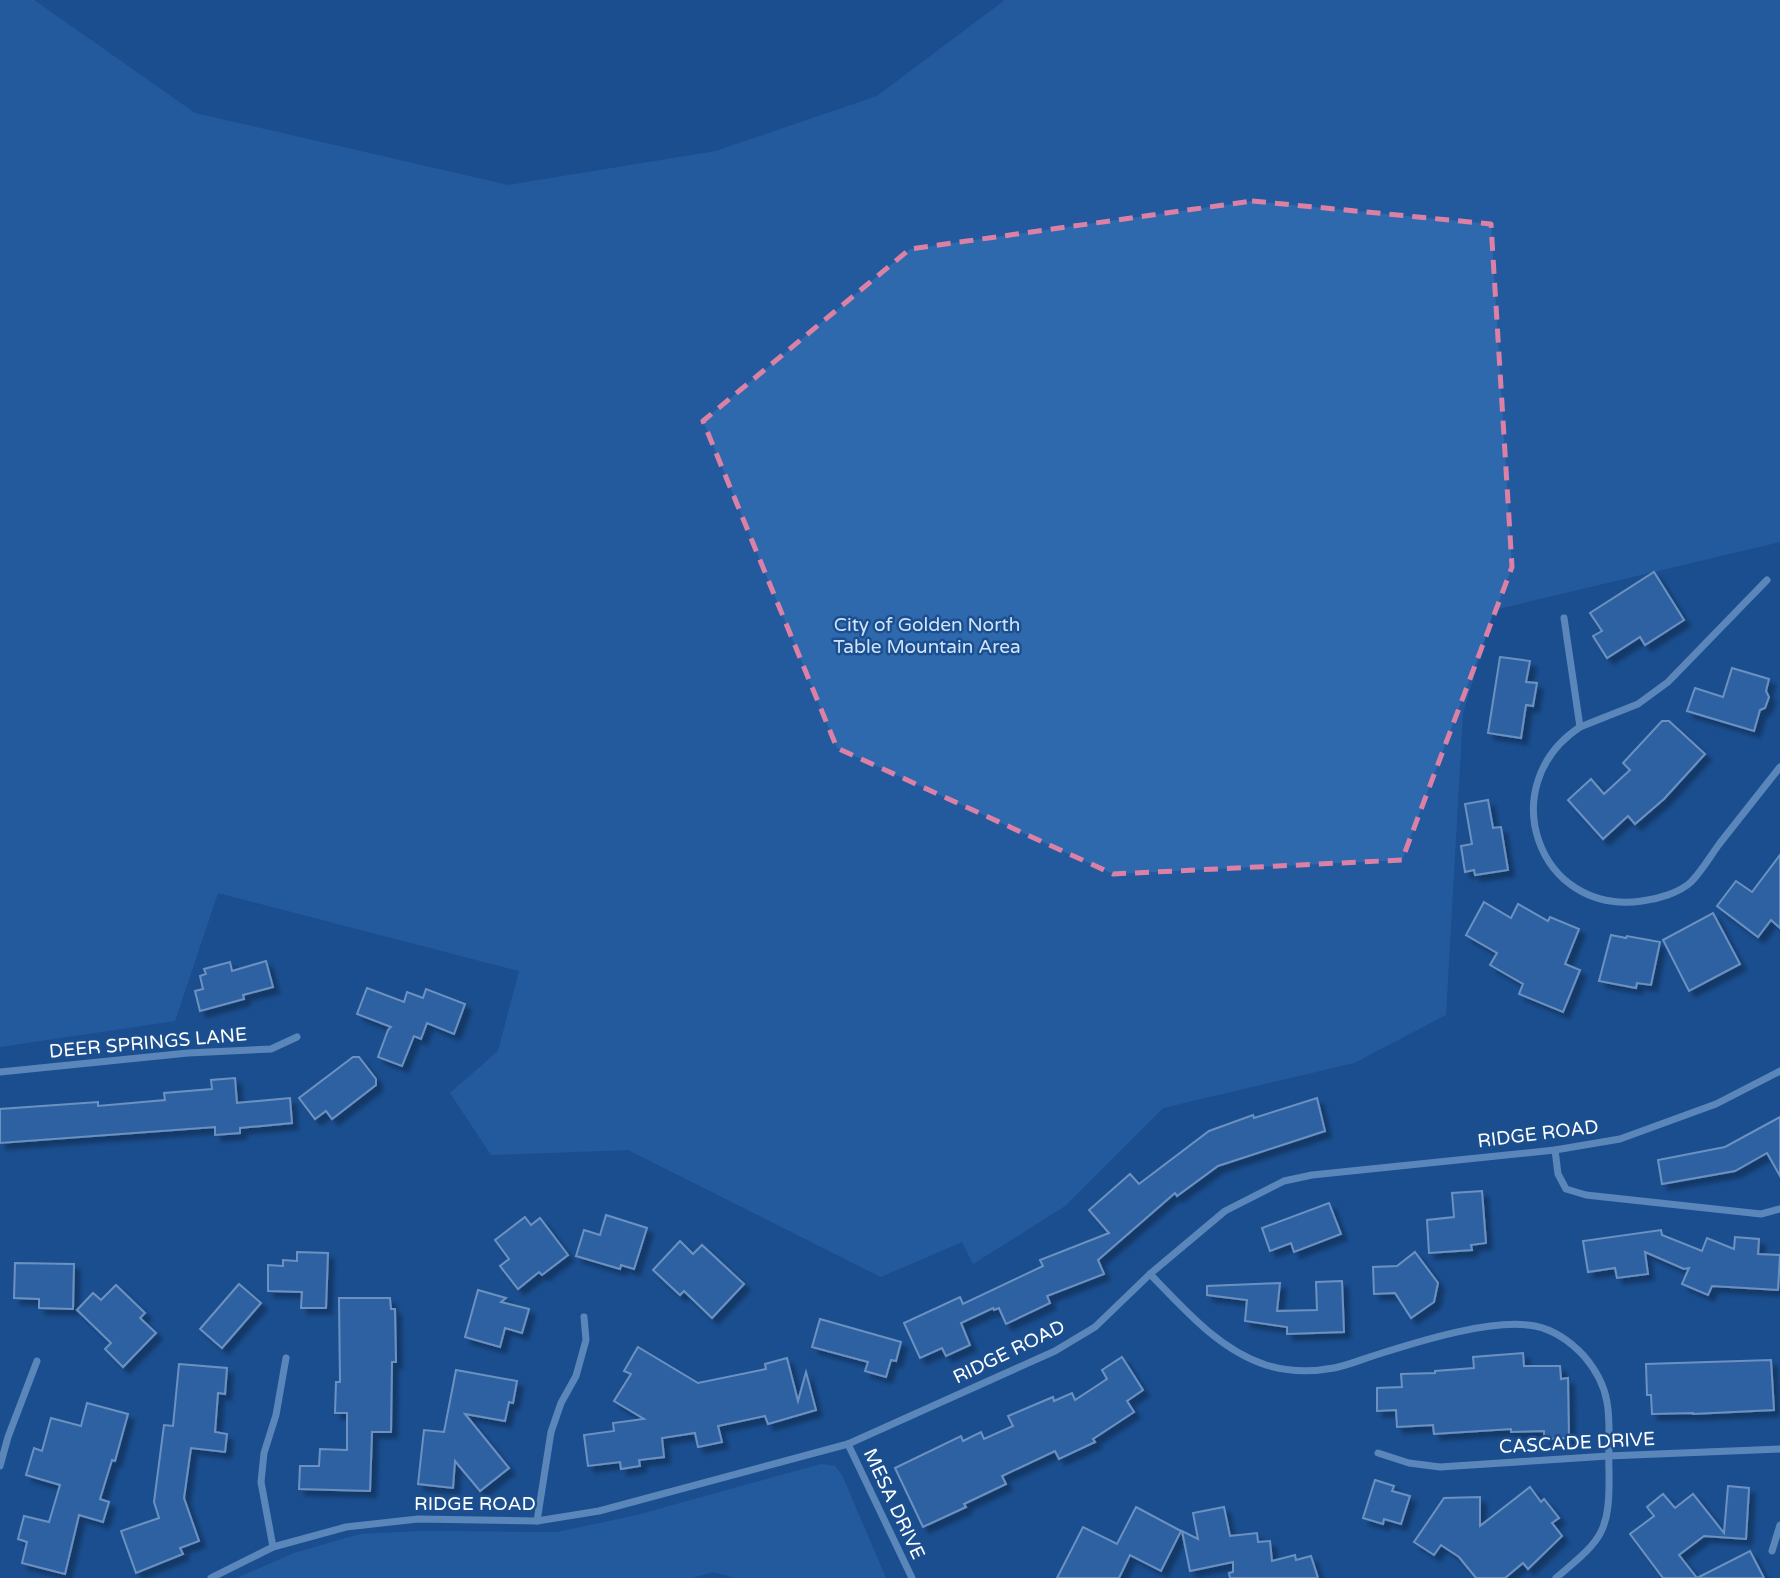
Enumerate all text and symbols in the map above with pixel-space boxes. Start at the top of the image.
park label: City of Golden North Table Mountain Area [833,614,1021,658]
street label: DEER SPRINGS LANE [48,1023,248,1063]
street label: RIDGE ROAD [1476,1116,1600,1152]
street label: RIDGE ROAD [949,1315,1069,1389]
street label: CASCADE DRIVE [1498,1428,1656,1458]
street label: MESA DRIVE [859,1445,929,1563]
street label: RIDGE ROAD [414,1493,536,1515]

